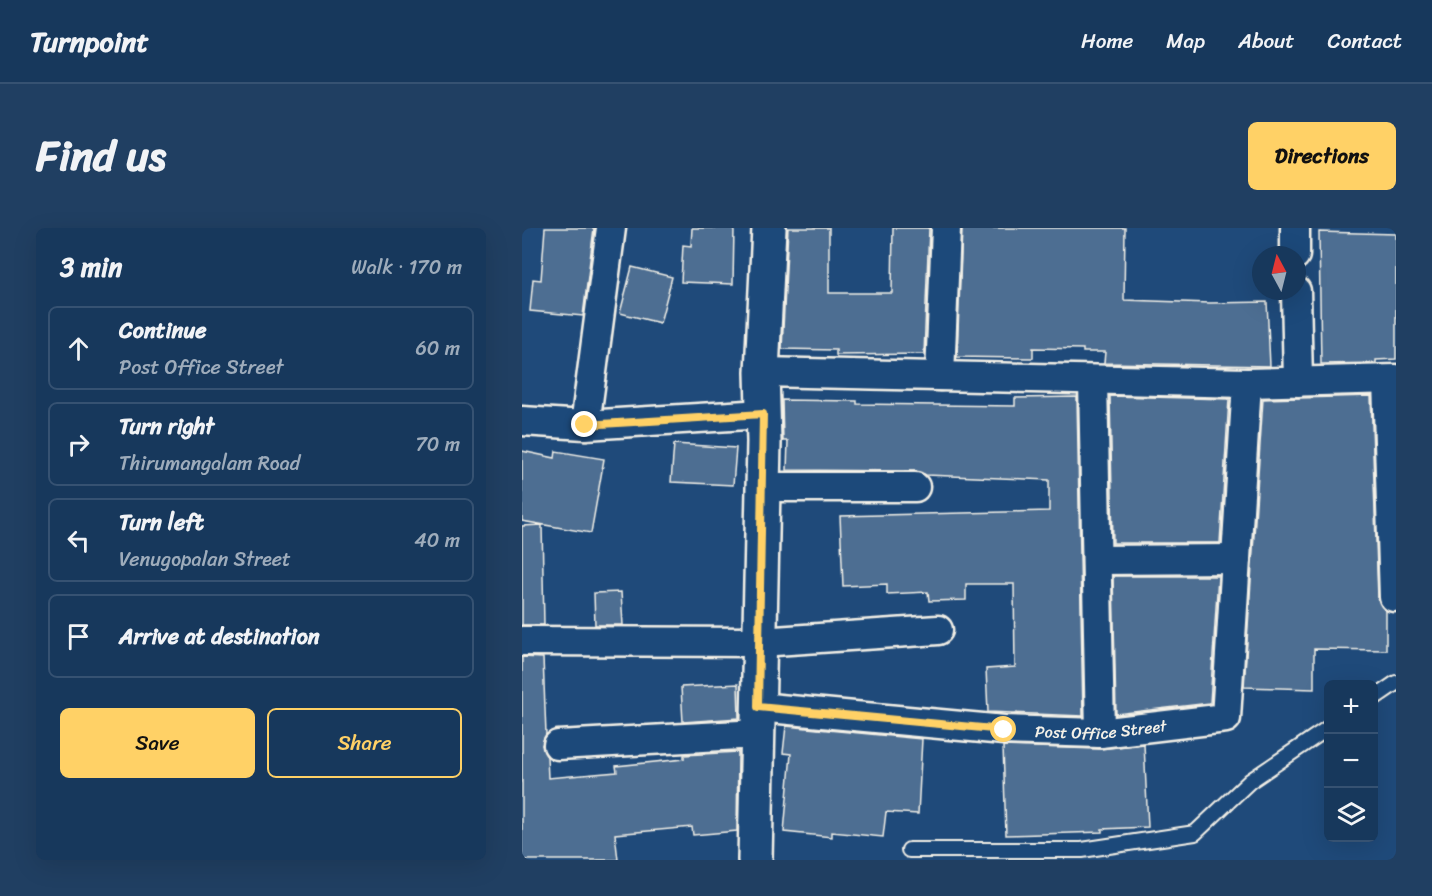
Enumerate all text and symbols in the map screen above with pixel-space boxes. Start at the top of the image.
text: Turnpoint [30,17,149,66]
text: Home [1081,22,1133,60]
text: Map [1166,22,1205,60]
text: About [1238,22,1295,60]
text: Contact [1328,22,1402,60]
text: Find us [36,119,166,193]
button: Directions [1248,122,1396,190]
text: 3 min [60,244,122,290]
north arrow [1252,246,1306,300]
text: Walk · 170 m [351,250,462,285]
text: Continue [119,311,207,350]
text: 60 m [415,331,460,366]
icon: ahead [62,332,95,365]
text: Post Office Street [119,350,284,385]
text: Turn right [119,407,214,446]
route end [571,411,597,437]
text: 70 m [415,427,460,462]
icon: right [62,428,95,461]
text: Thirumangalam Road [119,446,300,481]
text: Turn left [119,503,204,542]
text: 40 m [414,523,460,558]
icon: left [62,524,95,557]
text: Venugopalan Street [119,542,291,577]
text: Arrive at destination [119,617,320,656]
icon: arrive [62,620,95,653]
map controls [1324,680,1378,842]
button: + [1324,680,1378,734]
button: Save [60,708,255,778]
button: Share [267,708,462,778]
street label: Post Office Street [1035,711,1169,748]
route start [990,716,1016,742]
button: − [1324,734,1378,788]
button: layers [1324,788,1378,842]

